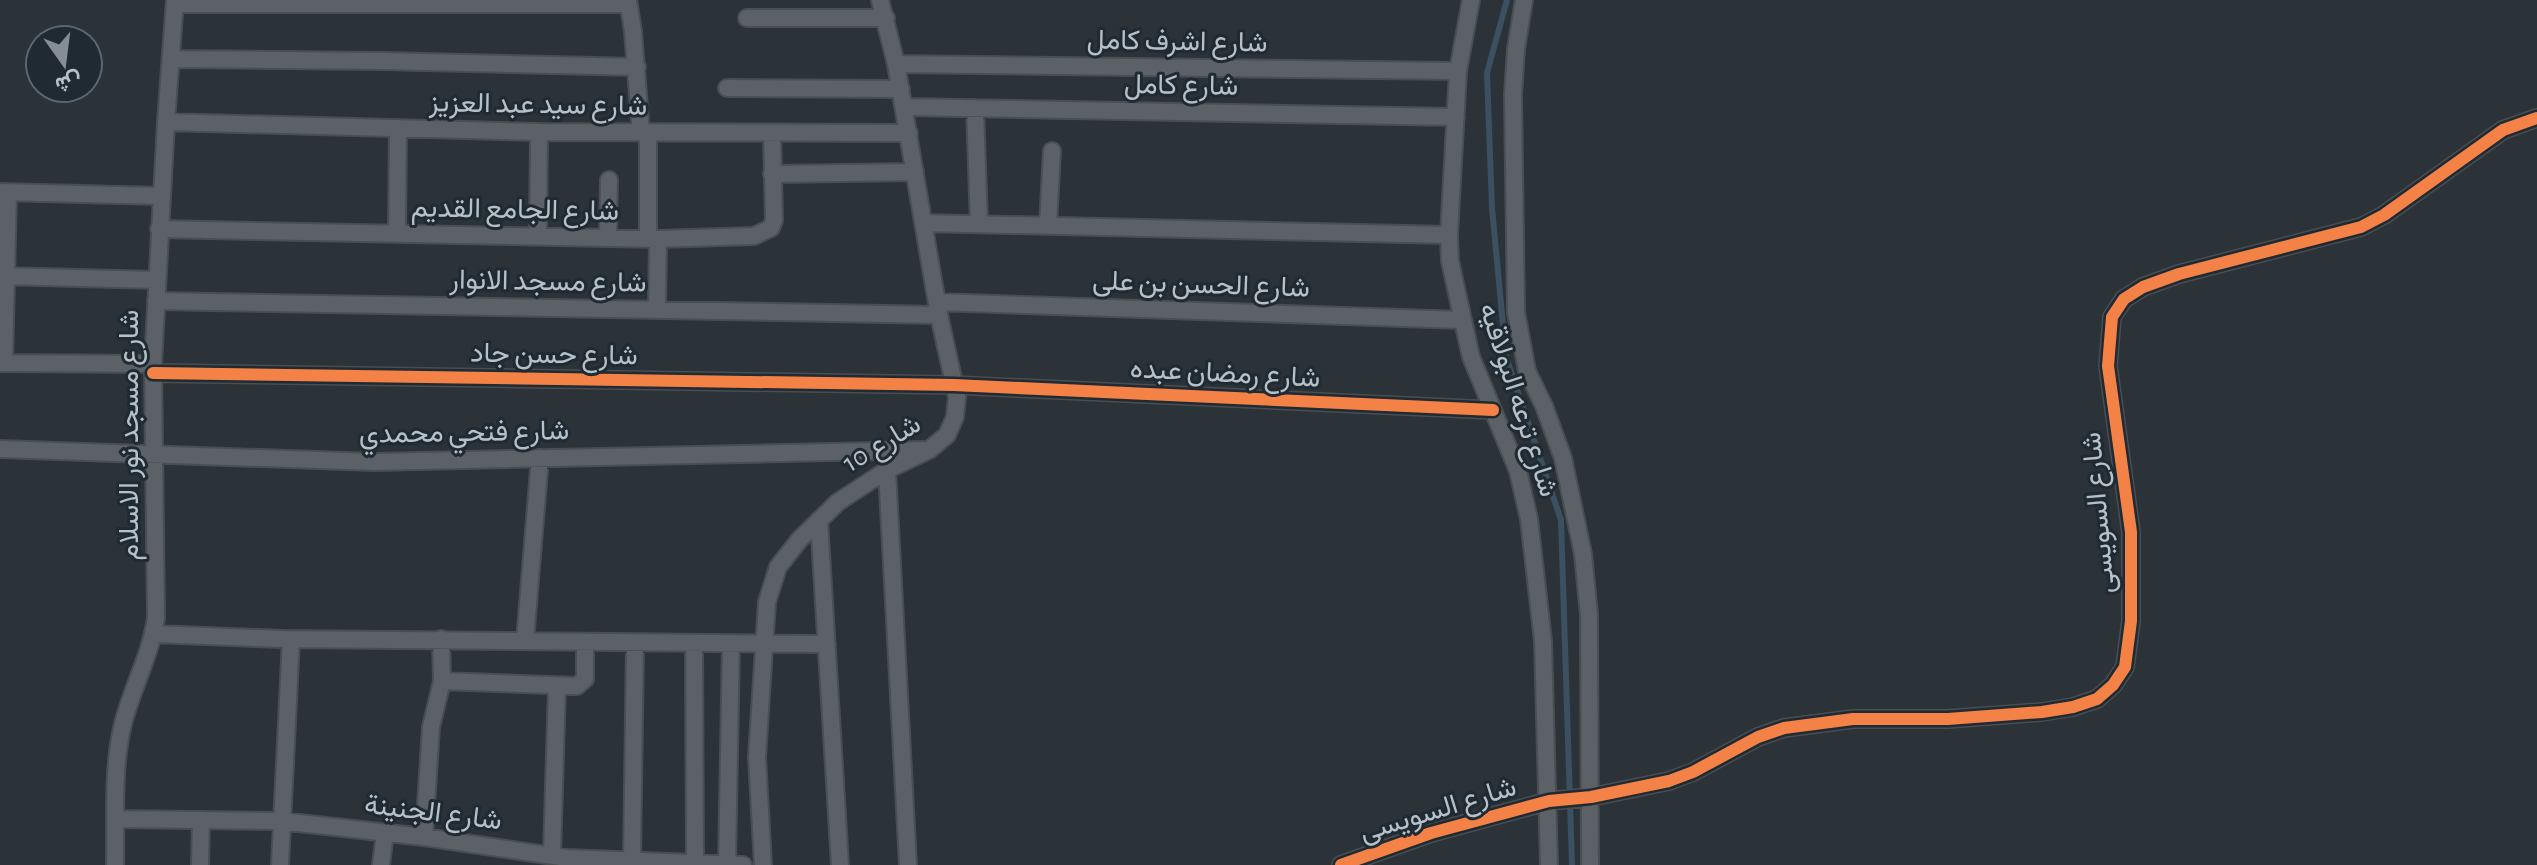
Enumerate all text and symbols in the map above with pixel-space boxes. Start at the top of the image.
north arrow [24,24,104,104]
street label: شارع اشرف كامل [1086,26,1268,61]
text: ش [53,67,84,96]
street label: شارع كامل [1124,71,1238,104]
street label: شارع سيد عبد العزيز [428,89,647,124]
street label: شارع الجامع القديم [411,194,619,230]
street label: شارع مسجد الانوار [448,266,647,301]
street label: شارع الحسن بن على [1092,267,1310,306]
street label: شارع ترعه البولاقيه [1471,300,1563,501]
street label: شارع مسجد نور الاسلام [116,310,147,560]
street label: شارع حسن جاد [470,340,638,373]
street label: شارع رمضان عبده [1129,355,1321,396]
street label: شارع 10 [838,410,927,481]
street label: شارع فتحي محمدي [359,417,570,456]
street label: شارع السويسى [2078,431,2123,595]
street label: شارع السويسى [1356,773,1520,850]
street label: شارع الجنينة [362,791,503,838]

